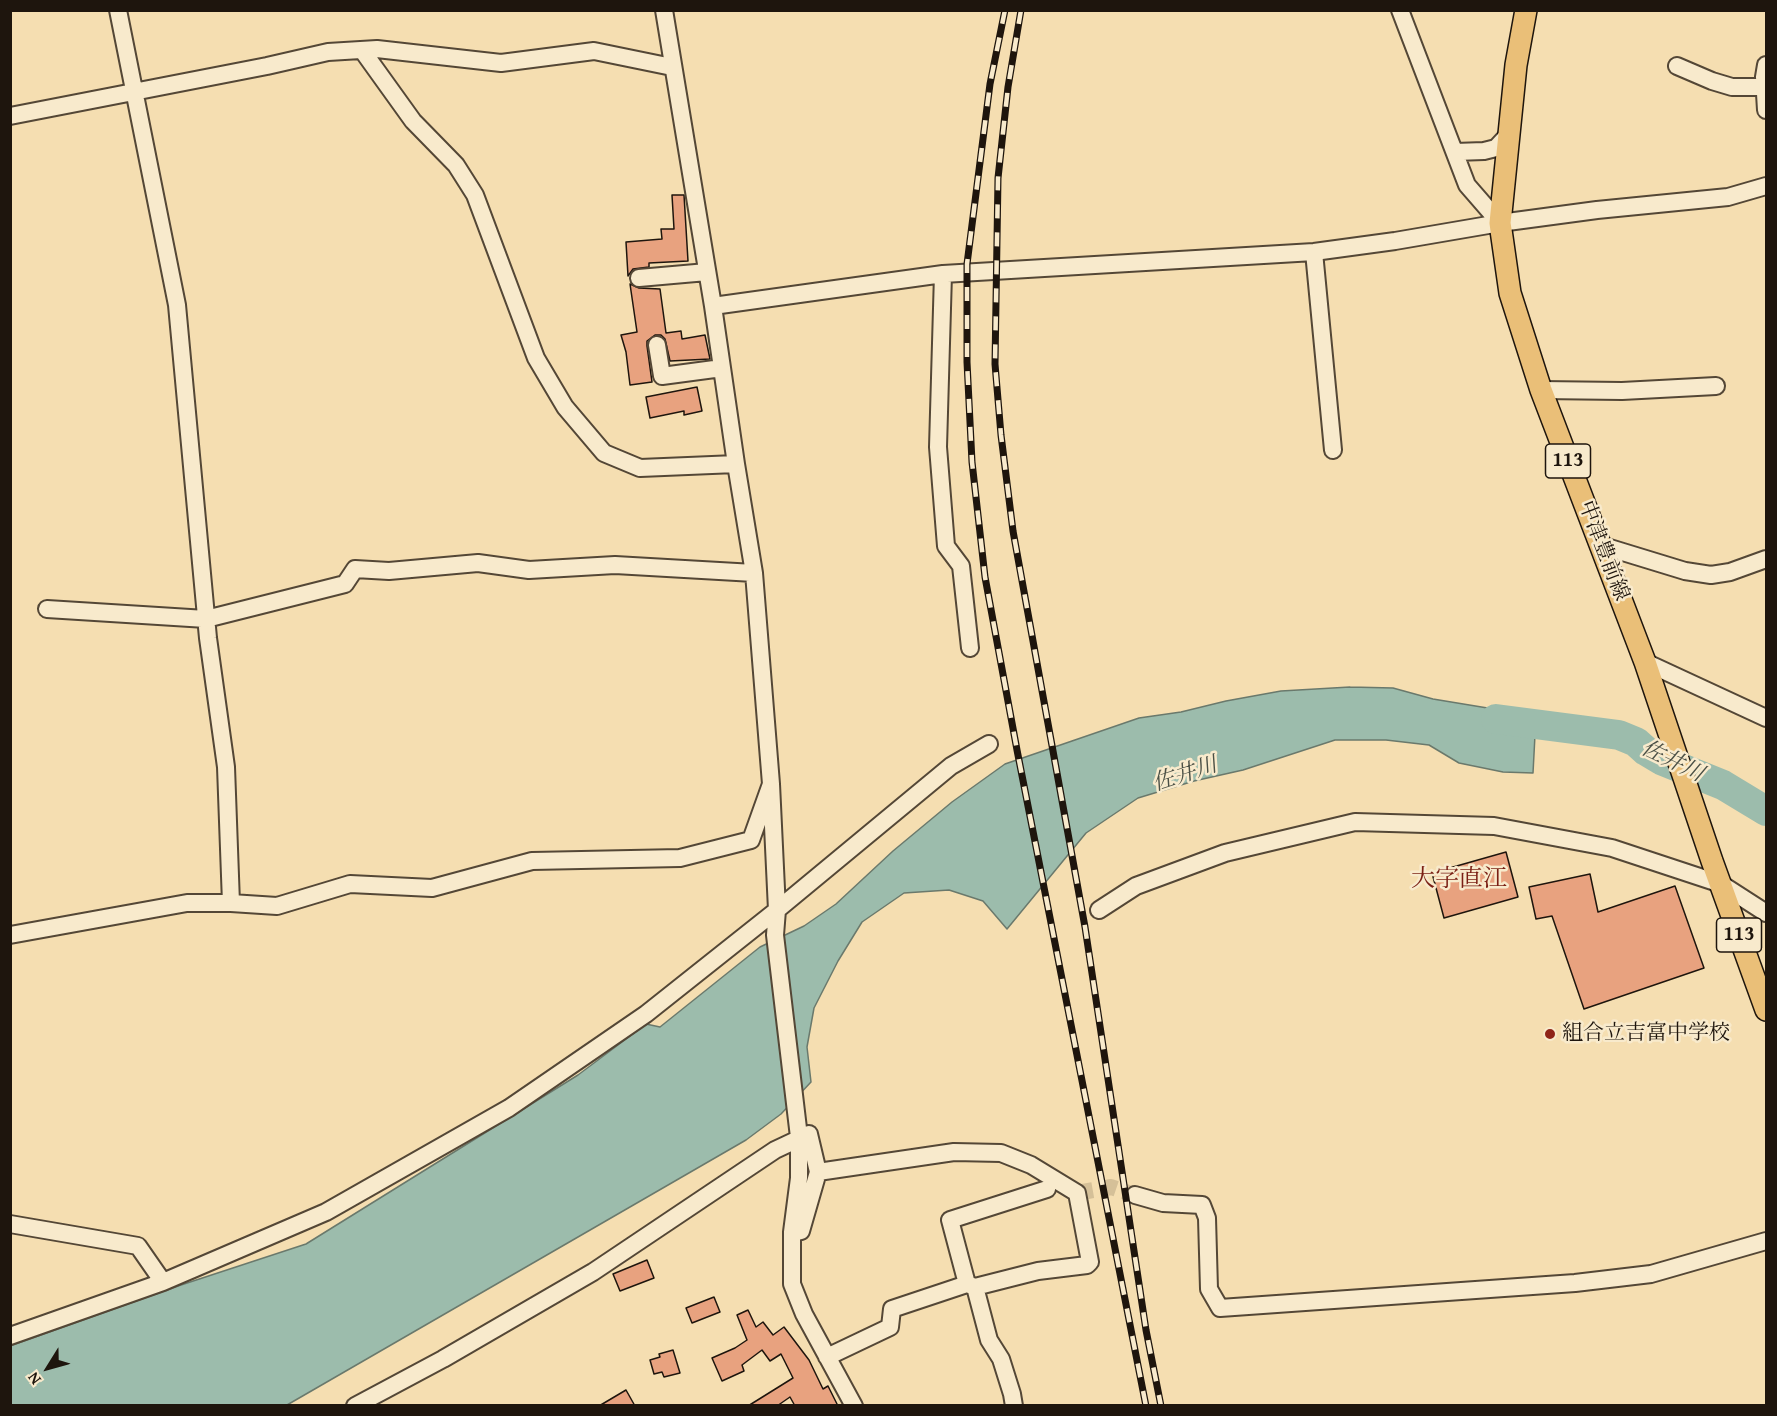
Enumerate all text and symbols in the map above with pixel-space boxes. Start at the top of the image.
road number: 113 [1546,444,1590,478]
street label: 中津豊前線 [1572,497,1634,605]
water label: 佐井川 [1637,736,1707,788]
water label: 佐井川 [1150,752,1220,798]
district label: 大字直江 [1411,866,1507,894]
road number: 113 [1716,918,1762,952]
place label: 組合立吉富中学校 [1562,1021,1730,1047]
marker: 組合立吉富中学校 [1543,1027,1557,1041]
north arrow [18,1338,78,1398]
text: N [21,1367,46,1390]

